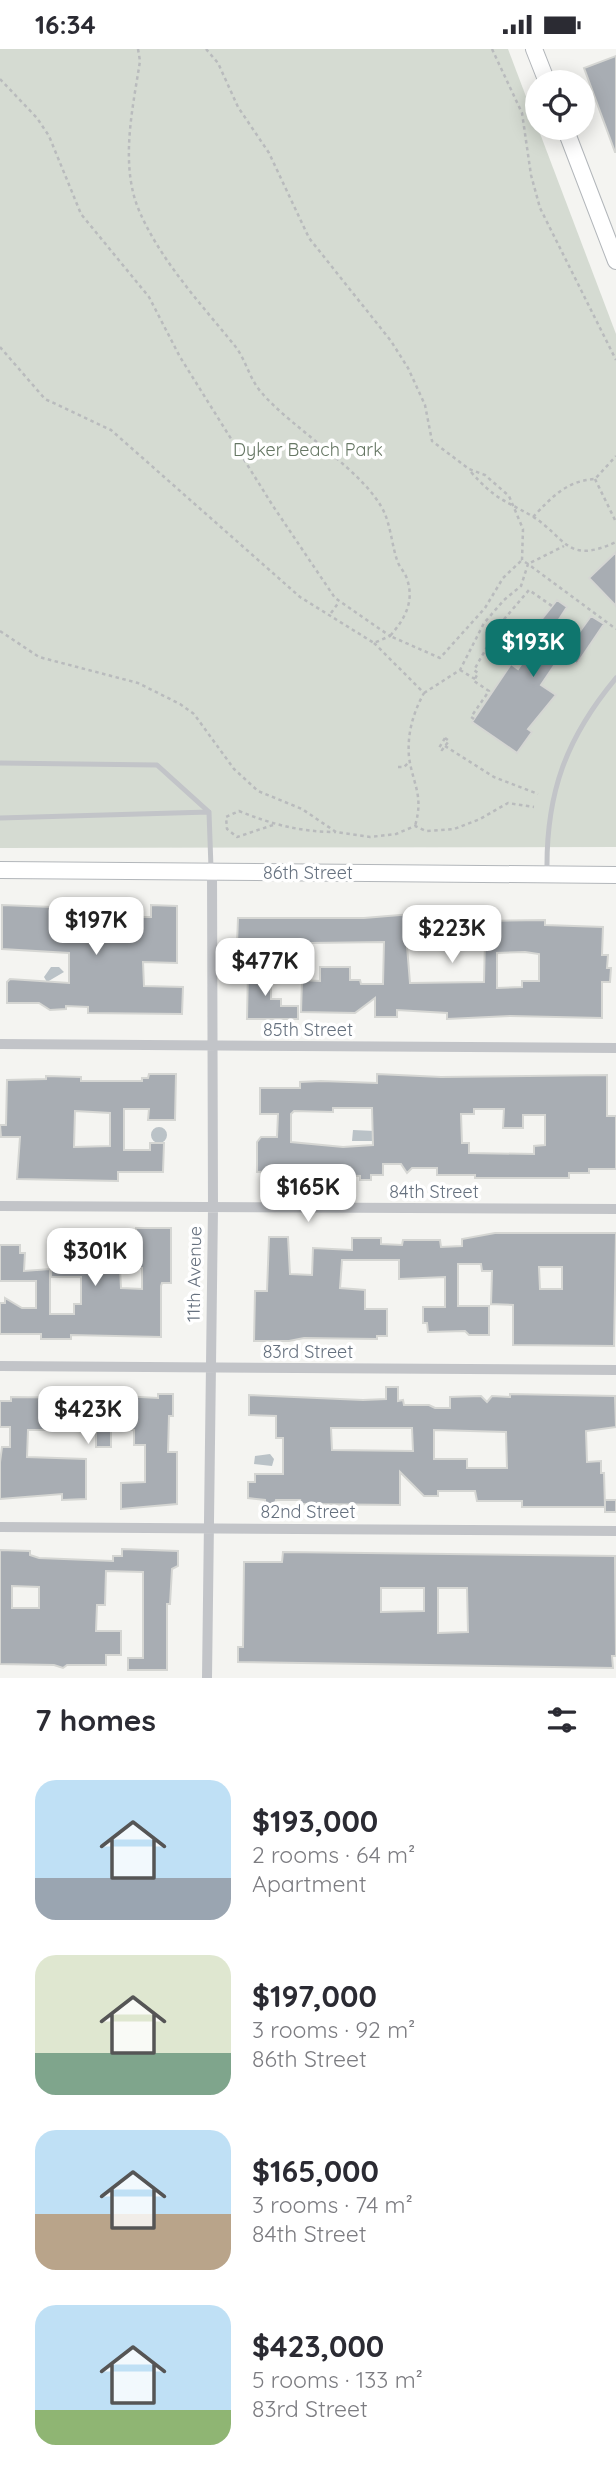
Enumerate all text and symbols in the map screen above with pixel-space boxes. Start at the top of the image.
text: 16:34 [35,8,96,41]
map controls [525,70,595,140]
button: locate [525,70,595,140]
park label: Dyker Beach Park [233,438,383,461]
pin: $193K [484,619,582,679]
text: $193K [501,627,565,656]
street label: 86th Street [263,861,353,884]
pin: $197K [47,897,145,957]
text: $197K [65,905,127,934]
pin: $223K [403,905,501,965]
text: $223K [418,913,486,942]
pin: $477K [216,939,314,998]
text: $477K [232,946,298,975]
street label: 85th Street [263,1018,353,1041]
pin: $165K [259,1165,357,1224]
text: $165K [276,1172,340,1201]
street label: 84th Street [389,1180,479,1203]
street label: 11th Avenue [182,1226,206,1322]
pin: $301K [46,1229,144,1288]
text: $301K [63,1236,127,1265]
street label: 83rd Street [263,1340,353,1363]
pin: $423K [39,1387,137,1446]
text: $423K [54,1394,122,1423]
street label: 82nd Street [260,1500,356,1523]
text: 7 homes [35,1701,156,1739]
icon: filters [543,1701,581,1739]
text: $193,000 [252,1802,378,1840]
icon: home [91,1808,175,1892]
text: 2 rooms · 64 m² [252,1840,415,1869]
text: Apartment [252,1869,366,1898]
text: $197,000 [252,1977,377,2015]
icon: home [91,1983,175,2067]
text: 3 rooms · 92 m² [252,2015,415,2044]
text: 86th Street [252,2044,367,2073]
text: $165,000 [252,2152,379,2190]
icon: home [91,2158,175,2242]
text: 3 rooms · 74 m² [252,2190,413,2219]
text: 84th Street [252,2219,367,2248]
text: $423,000 [252,2327,384,2365]
icon: home [91,2333,175,2417]
text: 5 rooms · 133 m² [252,2365,423,2394]
text: 83rd Street [252,2394,368,2423]

